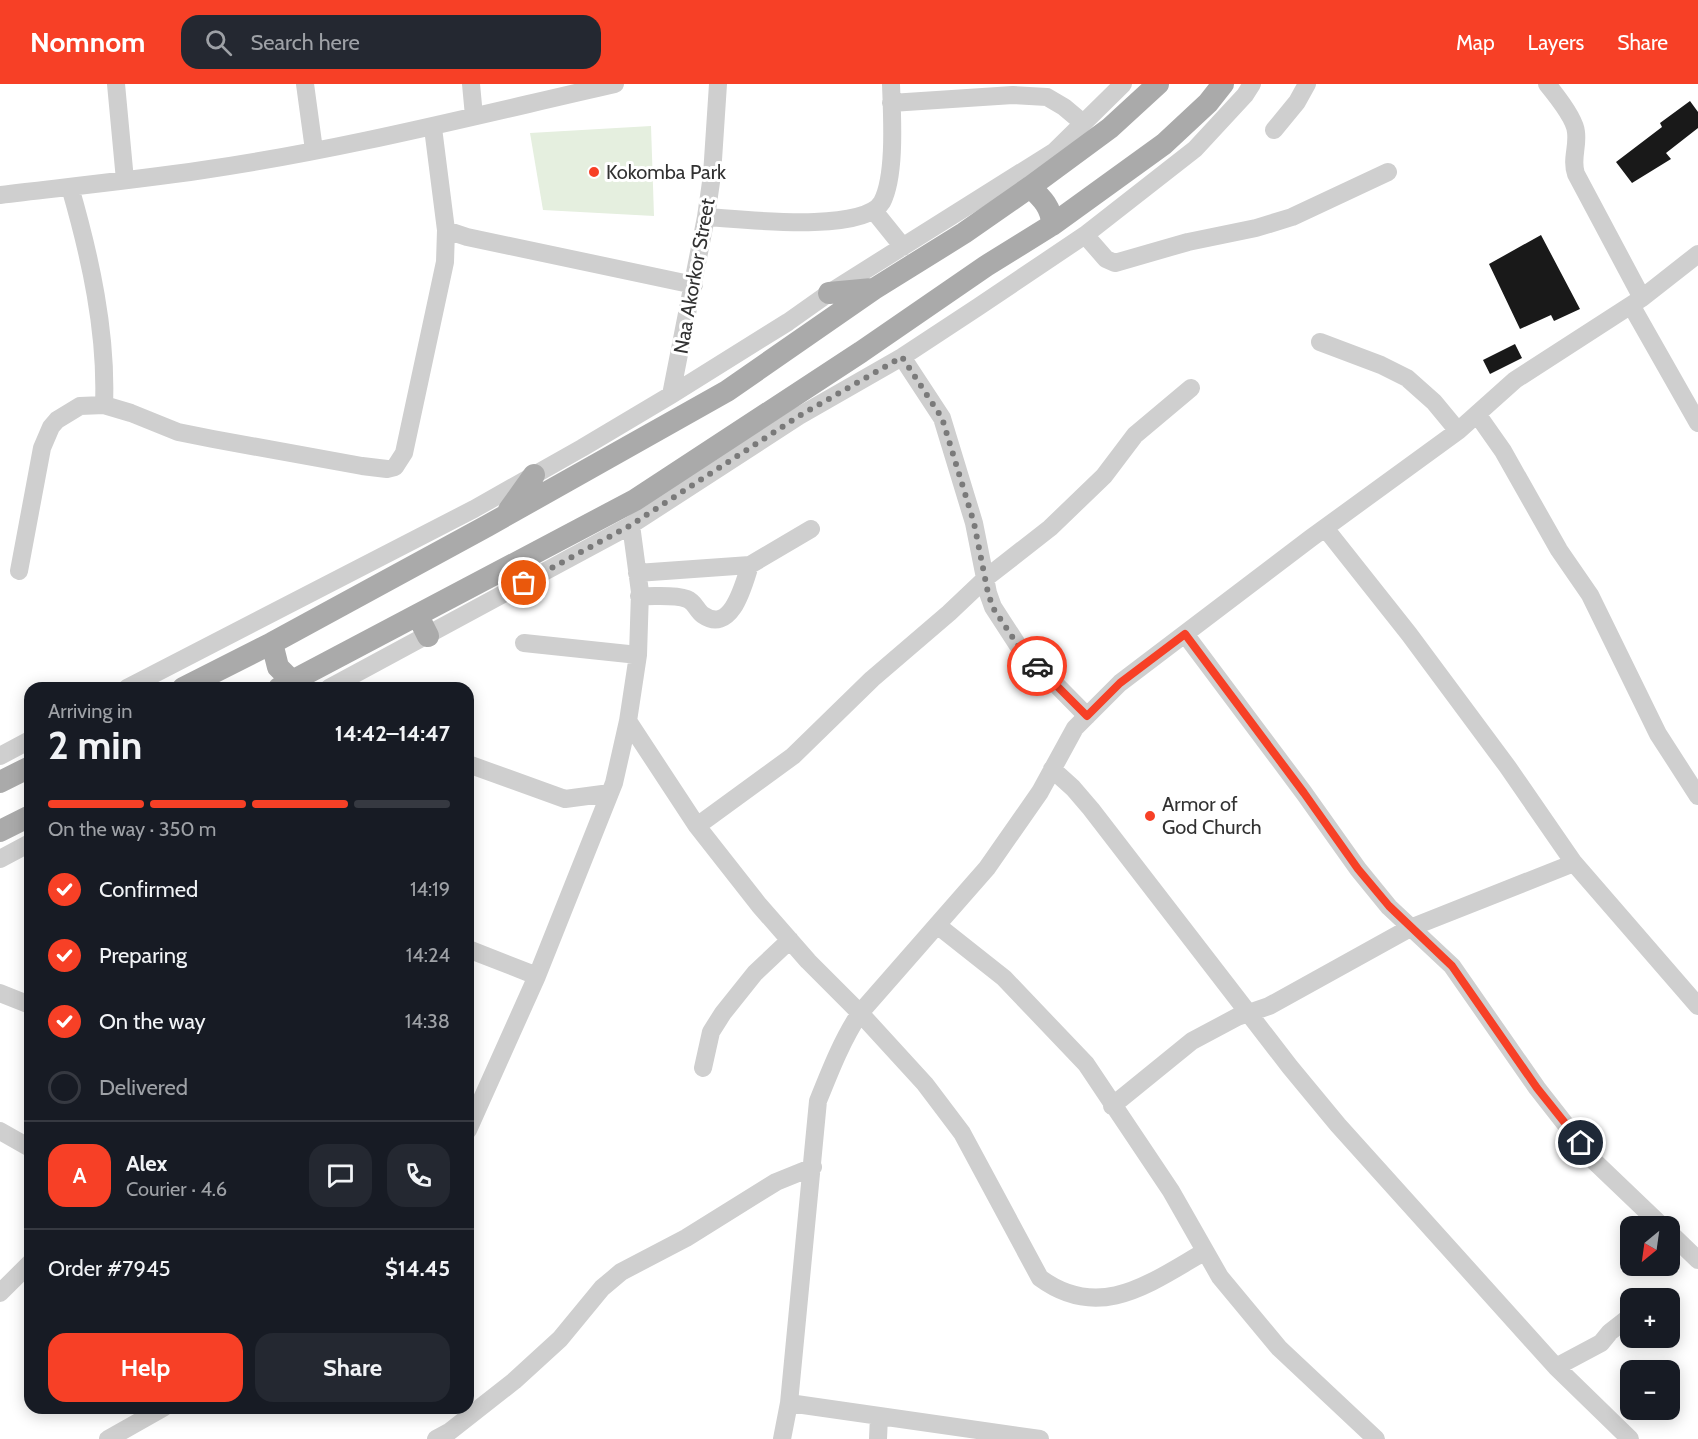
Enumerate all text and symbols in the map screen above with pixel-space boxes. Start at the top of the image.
search box [181,15,601,69]
text: Nomnom [30,25,145,59]
icon: search [202,26,235,59]
text: Search here [250,29,360,56]
text: Map [1456,30,1495,55]
text: Layers [1528,30,1584,55]
text: Share [1617,30,1668,55]
place label: Kokomba Park [606,160,726,184]
marker: Kokomba Park [587,165,601,179]
street label: Naa Akorkor Street [669,196,720,356]
pin [498,557,549,608]
icon: bag [507,566,540,599]
courier [1007,636,1067,696]
icon: car [1021,650,1054,683]
text: Arriving in [48,699,132,723]
text: 14:42–14:47 [335,720,450,747]
text: 2 min [48,721,142,769]
place label: Armor of God Church [1162,792,1262,839]
marker: Armor of God Church [1143,809,1157,823]
text: On the way · 350 m [48,817,216,841]
icon: check [48,873,81,906]
text: Confirmed [99,876,198,903]
text: 14:19 [410,877,450,901]
icon: check [48,939,81,972]
text: Preparing [99,942,187,969]
text: 14:24 [406,943,450,967]
icon: check [48,1005,81,1038]
text: On the way [99,1008,206,1035]
text: 14:38 [405,1009,450,1033]
text: Delivered [99,1074,188,1101]
pin [1555,1117,1606,1168]
icon: home [1564,1126,1597,1159]
button: chat [309,1144,372,1207]
button: phone [387,1144,450,1207]
text: Alex [126,1150,167,1177]
text: A [73,1162,86,1189]
text: Courier · 4.6 [126,1177,227,1201]
north arrow [1620,1216,1680,1276]
map controls [1620,1216,1680,1420]
text: Order #7945 [48,1255,171,1282]
text: $14.45 [385,1255,450,1282]
button: + [1620,1288,1680,1348]
button: Help [48,1333,243,1402]
button: Share [255,1333,450,1402]
button: − [1620,1360,1680,1420]

